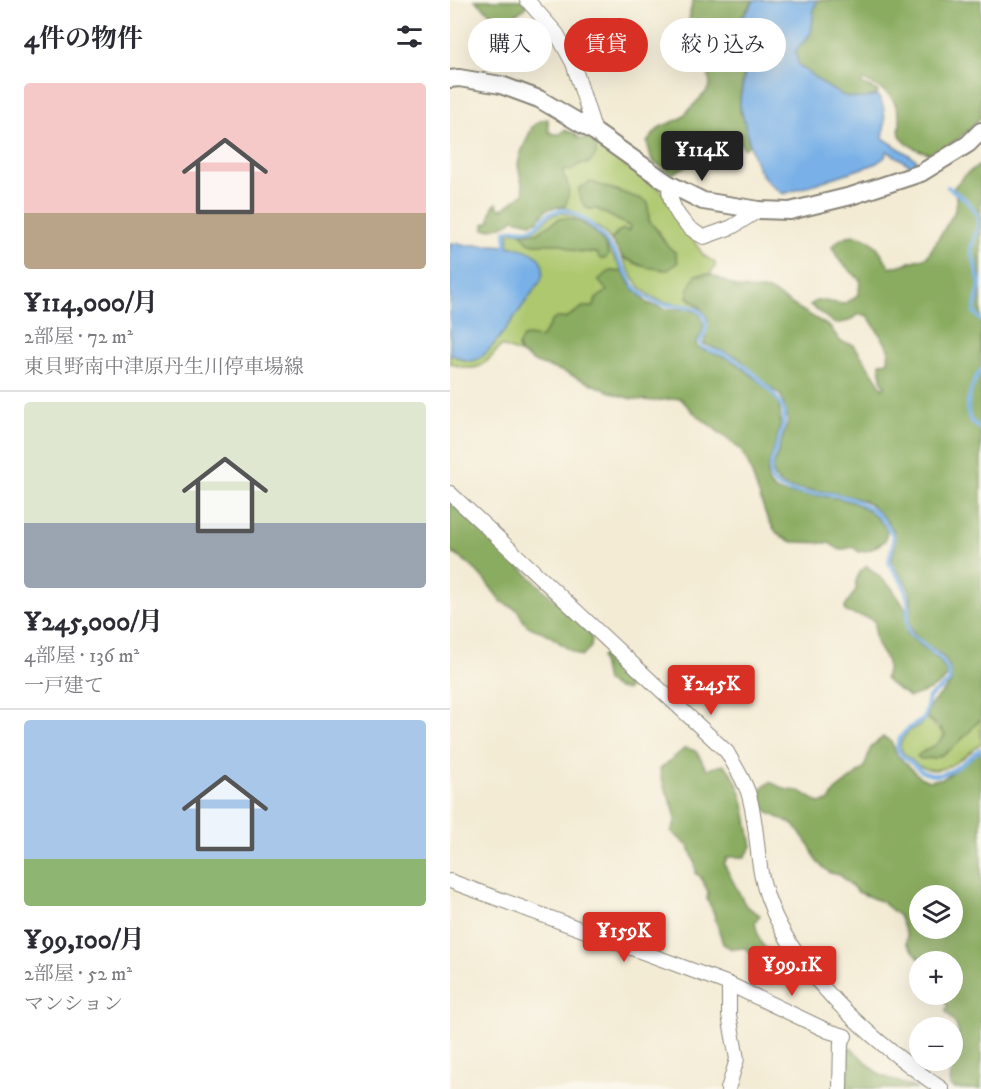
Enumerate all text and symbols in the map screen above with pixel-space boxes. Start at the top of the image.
chip: 購入 [468,18,552,72]
chip: 賃貸 [564,18,648,72]
chip: 絞り込み [660,18,786,72]
icon: filters [393,20,426,53]
text: 4件の物件 [24,23,143,56]
icon: home [171,122,279,230]
pin: ¥114K [660,131,744,182]
text: ¥114K [675,138,729,163]
text: ¥114,000/月 [24,287,158,320]
text: 2部屋 · 72 m² [24,325,133,350]
text: 東貝野南中津原丹生川停車場線 [24,355,304,380]
icon: home [171,441,279,549]
text: ¥245,000/月 [24,606,163,639]
text: 4部屋 · 136 m² [24,644,139,669]
pin: ¥245K [669,665,753,716]
text: ¥245K [682,672,740,697]
text: 一戸建て [24,674,104,699]
icon: home [171,759,279,867]
map controls [909,885,963,1071]
button: layers [909,885,963,939]
pin: ¥159K [582,912,666,963]
text: ¥159K [597,919,651,944]
text: ¥99,100/月 [24,924,145,957]
pin: ¥99.1K [743,946,841,997]
button: + [909,951,963,1005]
text: ¥99.1K [762,953,822,978]
text: 2部屋 · 52 m² [24,962,132,987]
text: マンション [24,992,123,1017]
button: − [909,1017,963,1071]

